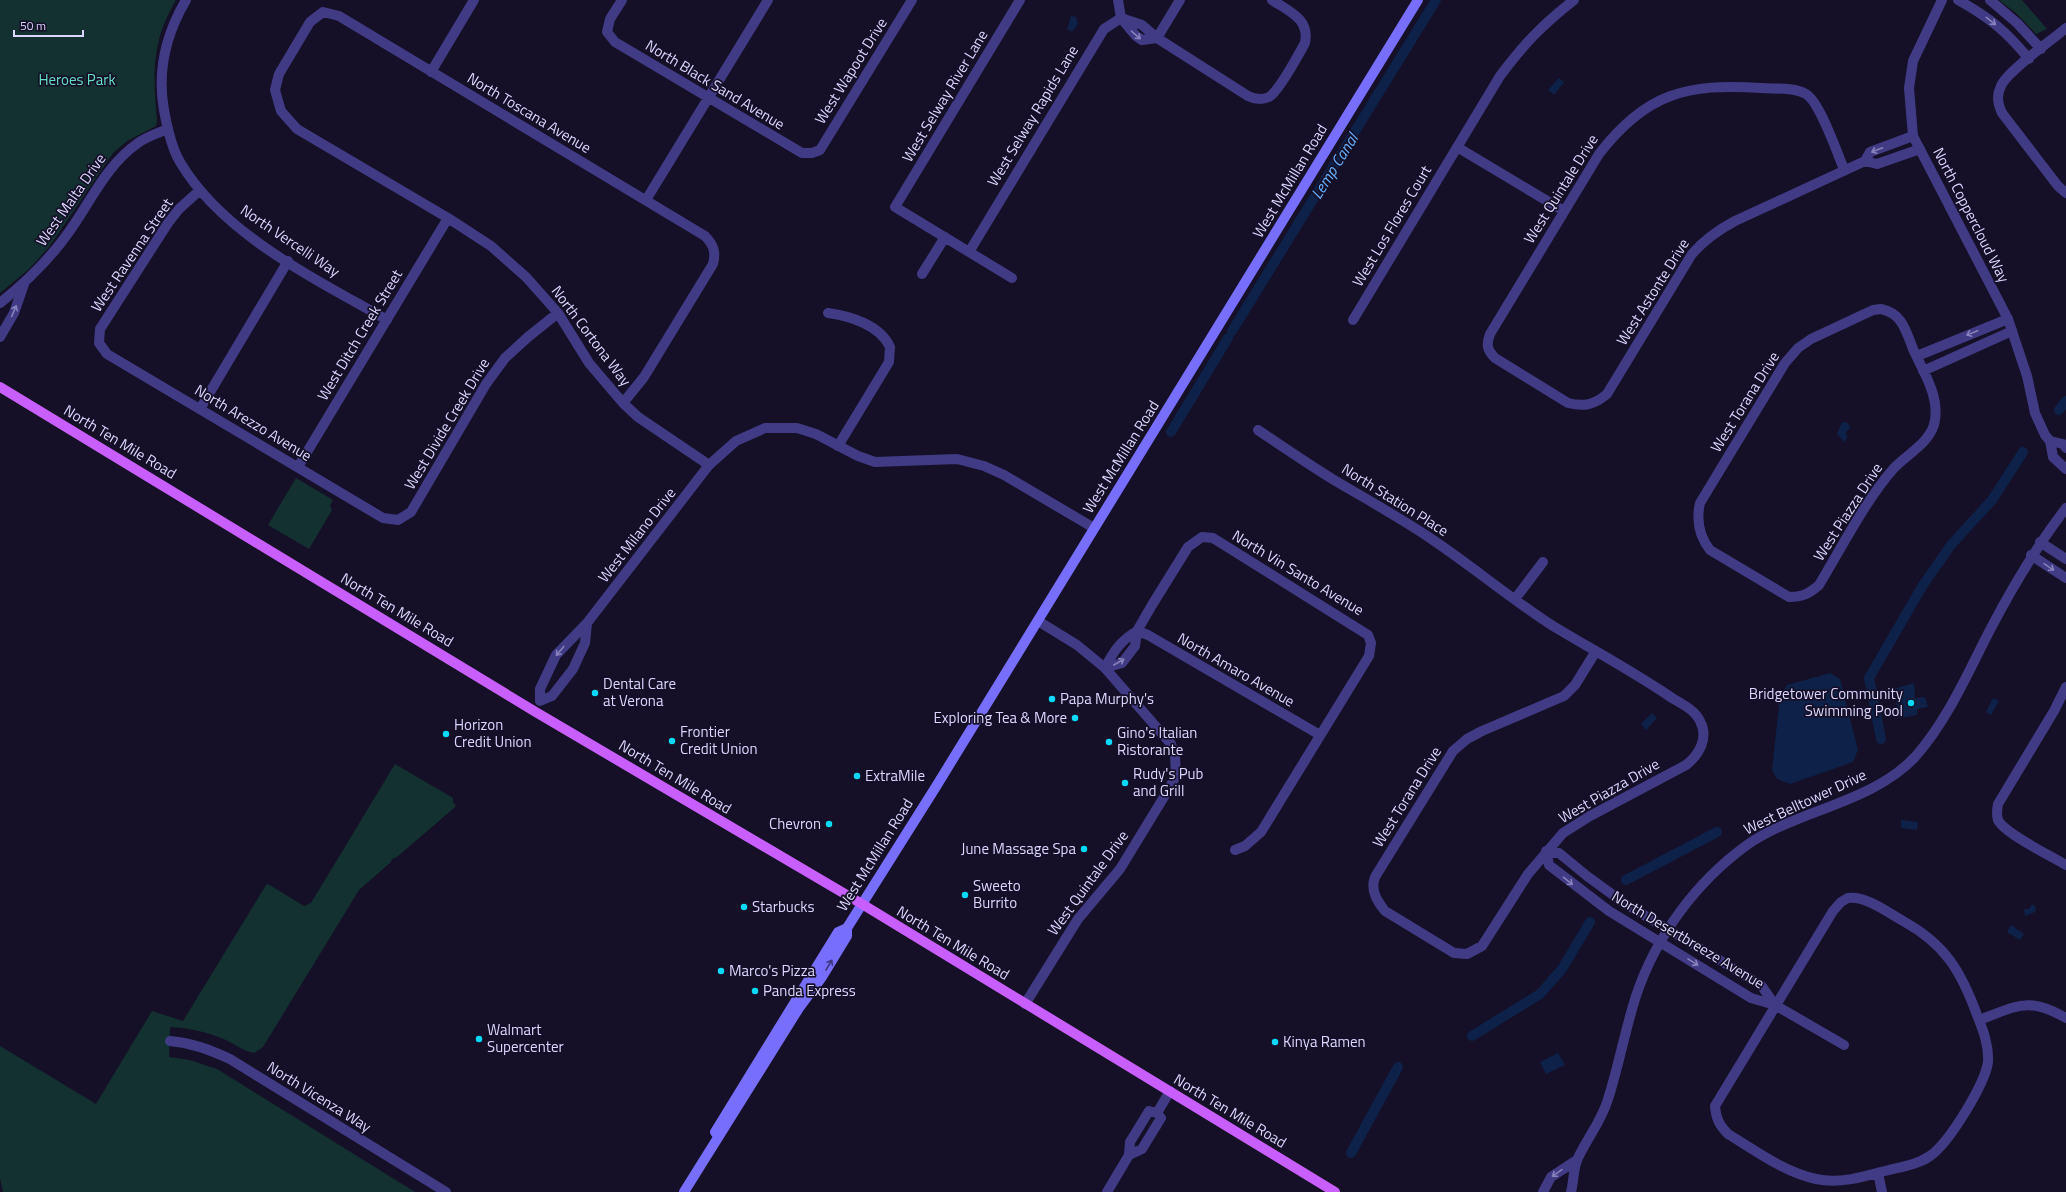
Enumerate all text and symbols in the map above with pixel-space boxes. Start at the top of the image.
scale bar [14,12,83,38]
street label: West Wapoot Drive [809,13,893,128]
text: 50 m [20,16,46,35]
one-way arrow [1986,16,1997,25]
street label: West Selway River Lane [896,25,993,166]
one-way arrow [1131,30,1141,40]
street label: North Black Sand Avenue [641,34,789,135]
street label: West Selway Rapids Lane [981,41,1084,191]
street label: North Toscana Avenue [463,66,596,159]
park label: Heroes Park [38,68,116,91]
street label: West McMillan Road [1246,119,1333,242]
water label: Lemp Canal [1304,127,1364,203]
street label: West Quintale Drive [1518,130,1604,248]
street label: North Coppercloud Way [1927,143,2016,286]
one-way arrow [1871,146,1883,154]
street label: West Malta Drive [30,149,111,251]
street label: West Los Flores Court [1346,160,1437,291]
street label: West Ravenna Street [85,193,179,316]
street label: North Vercelli Way [236,199,345,283]
street label: West Astonte Drive [1610,234,1695,350]
street label: West Ditch Creek Street [311,264,408,405]
street label: North Cortona Way [546,281,637,391]
one-way arrow [11,306,19,318]
one-way arrow [1967,330,1979,338]
street label: West Torana Drive [1704,347,1785,457]
street label: West Divide Creek Drive [398,354,495,494]
street label: North Arezzo Avenue [190,378,316,467]
street label: West McMillan Road [1077,396,1165,518]
street label: North Ten Mile Road [59,399,181,484]
street label: North Station Place [1337,457,1453,542]
street label: West Piazza Drive [1807,458,1888,565]
street label: West Milano Drive [592,482,681,587]
street label: North Vin Santo Avenue [1228,524,1369,621]
one-way arrow [2043,563,2054,571]
street label: North Ten Mile Road [336,567,458,652]
street label: North Amaro Avenue [1173,627,1299,713]
one-way arrow [556,646,565,657]
one-way arrow [1114,657,1125,666]
place label: Dental Care at Verona [603,672,676,712]
place label: Bridgetower Community Swimming Pool [1749,682,1903,722]
place label: Papa Murphy's [1060,687,1154,710]
marker: Dental Care at Verona [590,688,600,698]
marker: Papa Murphy's [1047,694,1057,704]
marker: Bridgetower Community Swimming Pool [1906,698,1916,708]
place label: Exploring Tea & More [933,706,1067,729]
place label: Horizon Credit Union [454,713,531,753]
marker: Exploring Tea & More [1070,713,1080,723]
place label: Frontier Credit Union [680,720,757,760]
place label: Gino's Italian Ristorante [1117,721,1197,761]
marker: Horizon Credit Union [441,729,451,739]
street label: North Ten Mile Road [614,734,736,819]
marker: Frontier Credit Union [667,736,677,746]
marker: Gino's Italian Ristorante [1104,737,1114,747]
street label: West Torana Drive [1366,742,1447,852]
street label: West Piazza Drive [1554,752,1663,829]
place label: Rudy's Pub and Grill [1133,762,1204,802]
street label: West Belltower Drive [1740,763,1870,840]
place label: ExtraMile [865,764,925,787]
marker: ExtraMile [852,771,862,781]
marker: Rudy's Pub and Grill [1120,778,1130,788]
street label: West McMillan Road [831,794,919,916]
place label: Chevron [769,812,821,835]
marker: Chevron [824,819,834,829]
street label: West Quintale Drive [1041,825,1134,940]
place label: June Massage Spa [961,837,1076,860]
marker: June Massage Spa [1079,844,1089,854]
place label: Sweeto Burrito [973,874,1021,914]
one-way arrow [1563,876,1574,885]
street label: North Desertbreeze Avenue [1607,885,1769,994]
marker: Sweeto Burrito [960,890,970,900]
place label: Starbucks [752,895,815,918]
street label: North Ten Mile Road [892,900,1014,985]
marker: Starbucks [739,902,749,912]
one-way arrow [1687,958,1698,966]
place label: Marco's Pizza [729,959,815,982]
one-way arrow [826,959,834,971]
marker: Marco's Pizza [716,966,726,976]
place label: Panda Express [763,979,856,1002]
marker: Panda Express [750,986,760,996]
place label: Walmart Supercenter [487,1018,564,1058]
place label: Kinya Ramen [1283,1030,1366,1053]
marker: Walmart Supercenter [474,1034,484,1044]
marker: Kinya Ramen [1270,1037,1280,1047]
street label: North Vicenza Way [263,1055,376,1138]
street label: North Ten Mile Road [1169,1068,1291,1153]
one-way arrow [1552,1169,1563,1177]

